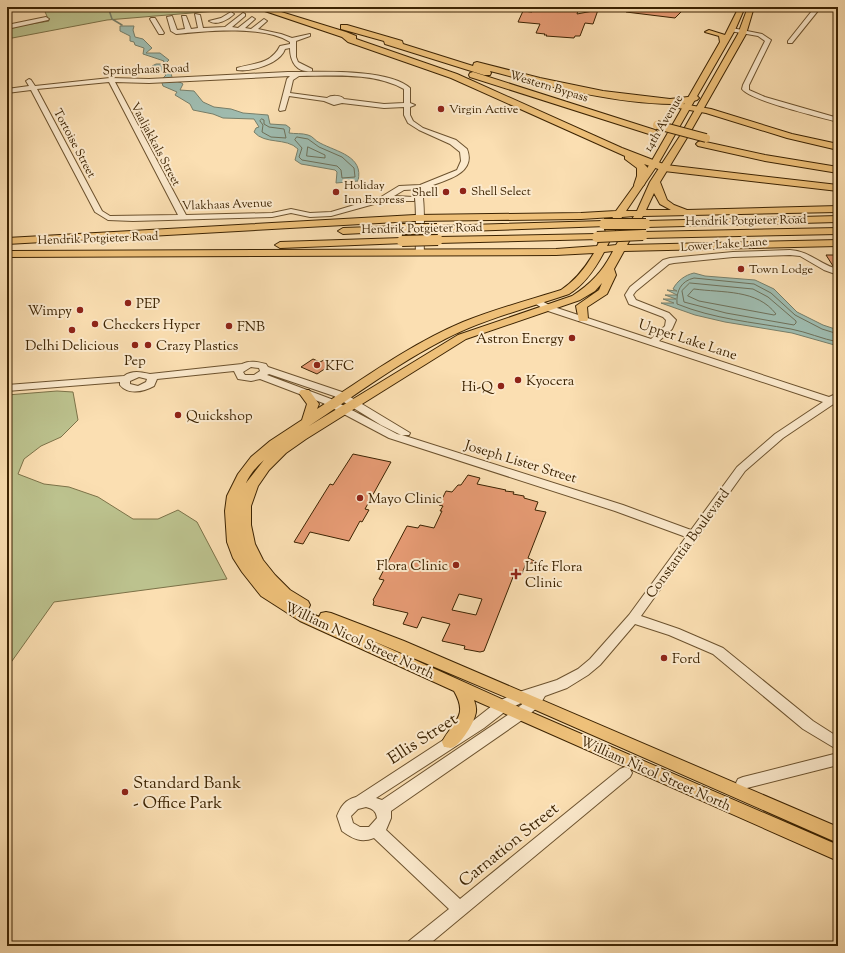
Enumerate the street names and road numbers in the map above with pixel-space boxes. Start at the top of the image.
street label: Springhaas Road [102,59,190,81]
street label: Western Bypass [507,66,591,108]
street label: 14th Avenue [640,91,688,156]
street label: Vaaljakkals Street [125,99,185,189]
street label: Tortoise Street [48,106,100,181]
street label: Vlakhaas Avenue [181,194,273,216]
street label: Hendrik Potgieter Road [685,211,807,231]
street label: Hendrik Potgieter Road [361,219,483,239]
street label: Hendrik Potgieter Road [37,228,159,250]
street label: Lower Lake Lane [680,233,769,257]
street label: Upper Lake Lane [635,315,739,366]
street label: Joseph Lister Street [461,436,579,490]
street label: Constantia Boulevard [642,485,735,603]
street label: William Nicol Street North [281,598,437,685]
street label: Ellis Street [384,708,463,771]
street label: William Nicol Street North [577,732,734,817]
street label: Carnation Street [454,798,565,893]

